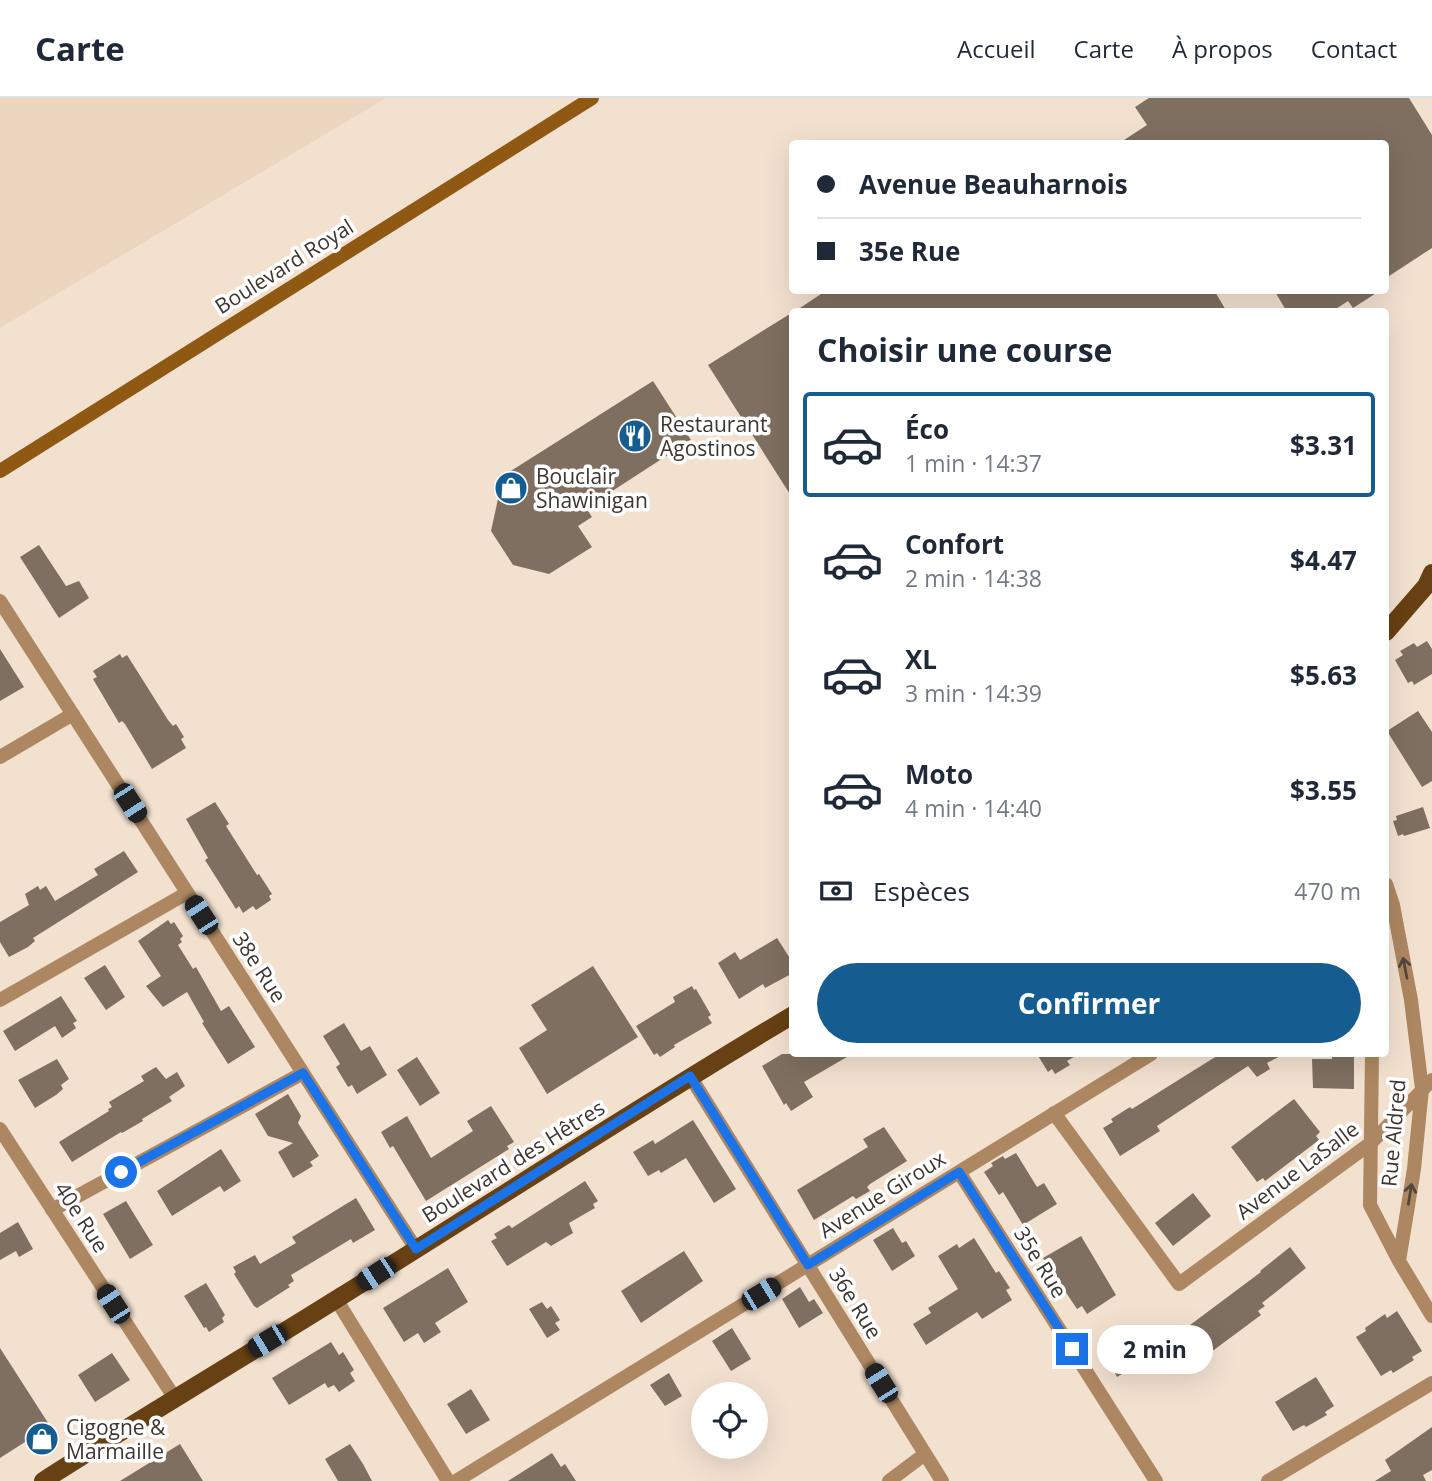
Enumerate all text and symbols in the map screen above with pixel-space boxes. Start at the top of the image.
text: Carte [35,26,125,71]
text: Accueil [957,32,1036,65]
text: Carte [1074,32,1134,65]
text: À propos [1172,32,1273,65]
text: Contact [1311,32,1397,65]
text: Avenue Beauharnois [859,166,1128,202]
street label: Boulevard Royal [209,212,359,320]
text: 35e Rue [859,233,960,269]
text: Choisir une course [817,328,1112,371]
place label: Restaurant Agostinos [660,410,767,462]
text: Éco [905,411,949,447]
icon: car [821,413,884,476]
restaurant icon: Restaurant Agostinos [616,417,654,455]
text: $3.31 [1290,427,1357,463]
text: 1 min · 14:37 [905,447,1042,479]
place label: Bouclair Shawinigan [536,462,648,514]
shop icon: Bouclair Shawinigan [492,469,530,507]
text: Confort [905,526,1004,562]
icon: car [821,528,884,591]
text: $4.47 [1290,542,1357,578]
text: 2 min · 14:38 [905,562,1042,594]
text: XL [905,641,937,677]
icon: car [821,643,884,706]
text: $5.63 [1290,657,1357,693]
text: 3 min · 14:39 [905,677,1042,709]
text: Moto [905,756,973,792]
icon: car [821,758,884,821]
text: $3.55 [1290,772,1357,808]
car [110,780,151,826]
text: 4 min · 14:40 [905,792,1042,824]
icon: cash [817,872,855,910]
text: Espèces [873,873,970,909]
text: 470 m [1294,875,1361,907]
car [181,892,222,938]
street label: 38e Rue [227,926,293,1008]
one-way arrow [1398,957,1411,980]
button: Confirmer [817,963,1361,1043]
street label: Rue Aldred [1374,1078,1412,1188]
street label: Boulevard des Hêtres [416,1093,610,1229]
street label: Avenue LaSalle [1230,1115,1364,1225]
street label: Avenue Giroux [813,1144,951,1244]
route start [105,1156,137,1188]
street label: 40e Rue [49,1176,115,1258]
one-way arrow [1404,1183,1417,1206]
street label: 35e Rue [1008,1221,1074,1303]
car [353,1254,400,1294]
street label: 36e Rue [823,1262,889,1344]
car [738,1274,785,1314]
car [93,1281,134,1327]
car [244,1321,291,1361]
callout: 2 min [1096,1324,1212,1374]
route end [1056,1333,1088,1365]
text: 2 min [1123,1333,1187,1365]
car [861,1360,902,1406]
map controls [691,1382,768,1459]
button: locate [691,1382,768,1459]
place label: Cigogne & Marmaille [66,1413,166,1465]
shop icon: Cigogne & Marmaille [23,1420,61,1458]

